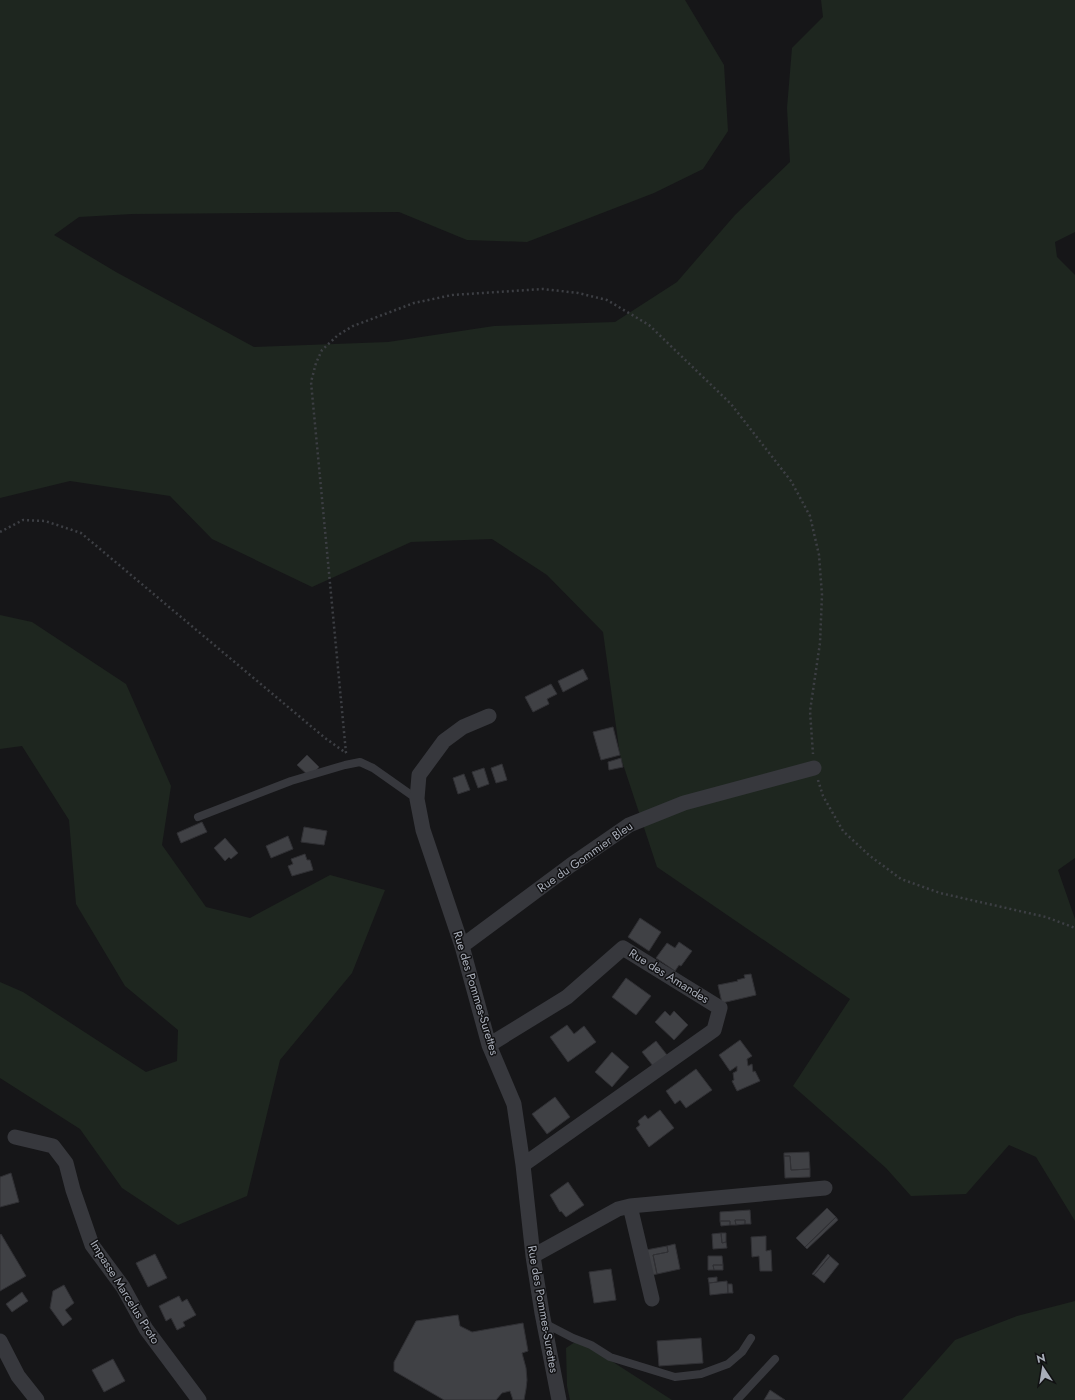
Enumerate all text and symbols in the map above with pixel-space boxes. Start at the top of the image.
street label: Rue du Gommier Bleu [534,817,636,897]
street label: Rue des Pommes-Surettes [449,929,504,1057]
street label: Rue des Amandes [625,944,713,1008]
street label: Impasse Marcelus Proto [86,1237,165,1348]
street label: Rue des Pommes-Surettes [523,1244,563,1374]
north arrow [1023,1348,1063,1388]
text: N [1035,1349,1047,1367]

